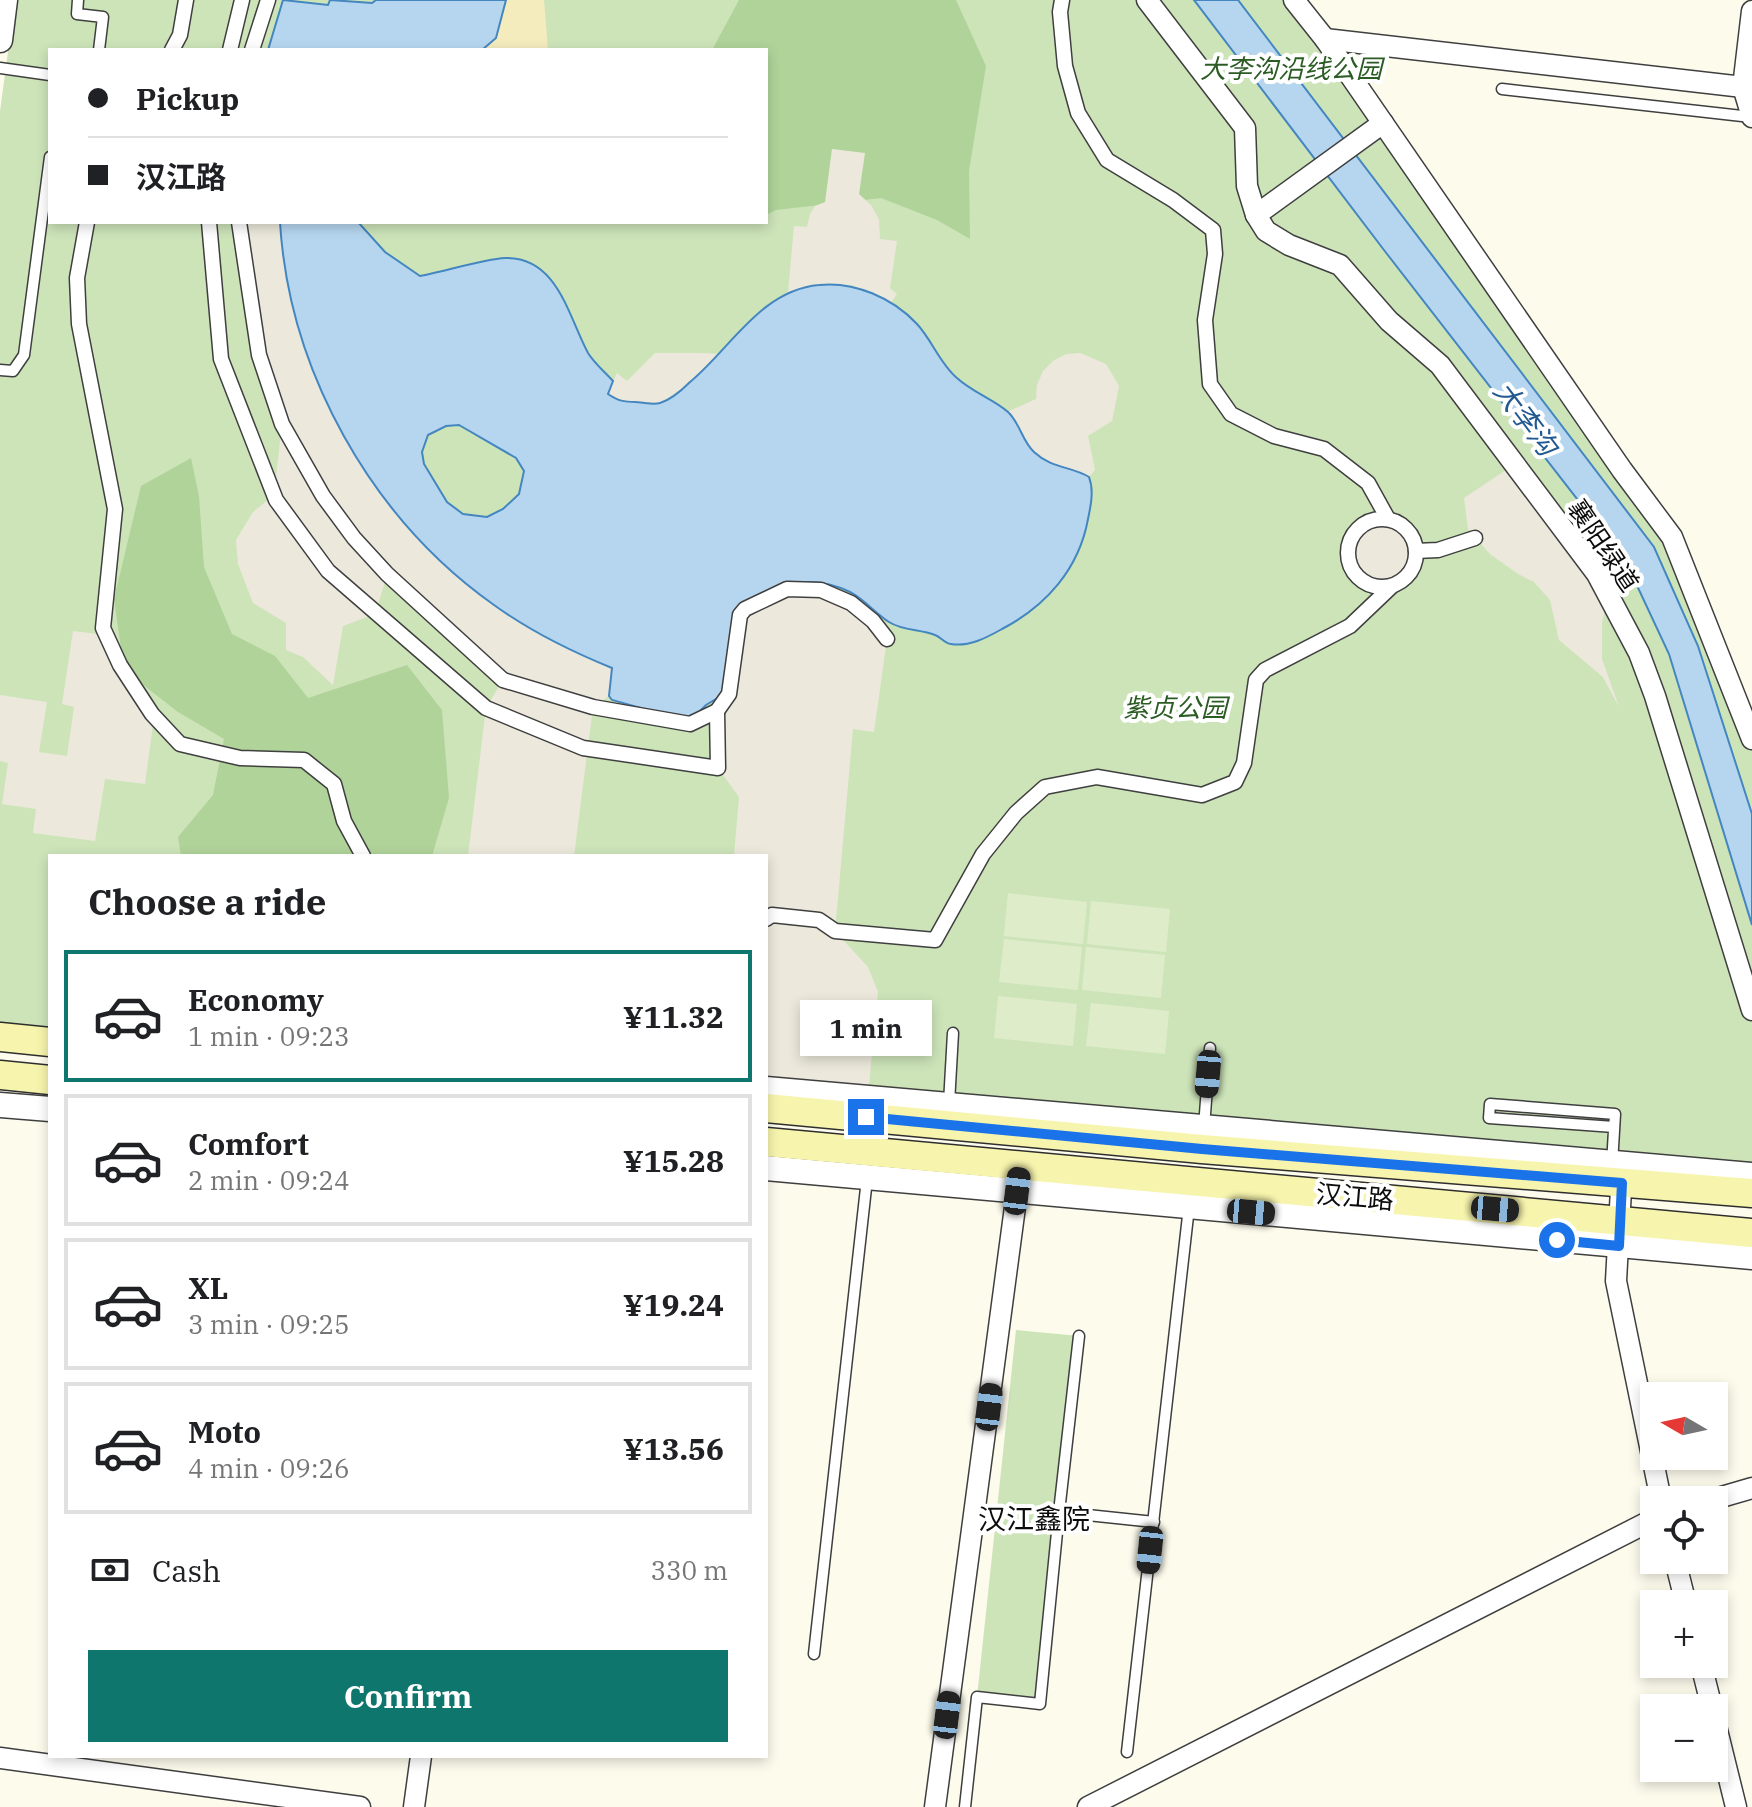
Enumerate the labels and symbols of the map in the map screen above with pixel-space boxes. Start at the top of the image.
park label: 大李沟沿线公园 [1200,51,1386,85]
water label: 大李沟 [1486,373,1568,465]
street label: 襄阳绿道 [1561,492,1647,598]
park label: 紫贞公园 [1123,690,1231,724]
callout: 1 min [800,1001,932,1057]
car [1194,1049,1222,1099]
route end [848,1099,884,1135]
car [1002,1166,1032,1216]
street label: 汉江路 [1315,1176,1395,1216]
car [1470,1195,1520,1223]
car [1226,1198,1276,1226]
route start [1539,1222,1575,1258]
car [974,1382,1004,1432]
north arrow [1640,1382,1728,1470]
district label: 汉江鑫院 [978,1500,1090,1537]
car [1136,1525,1164,1575]
car [932,1690,962,1740]

